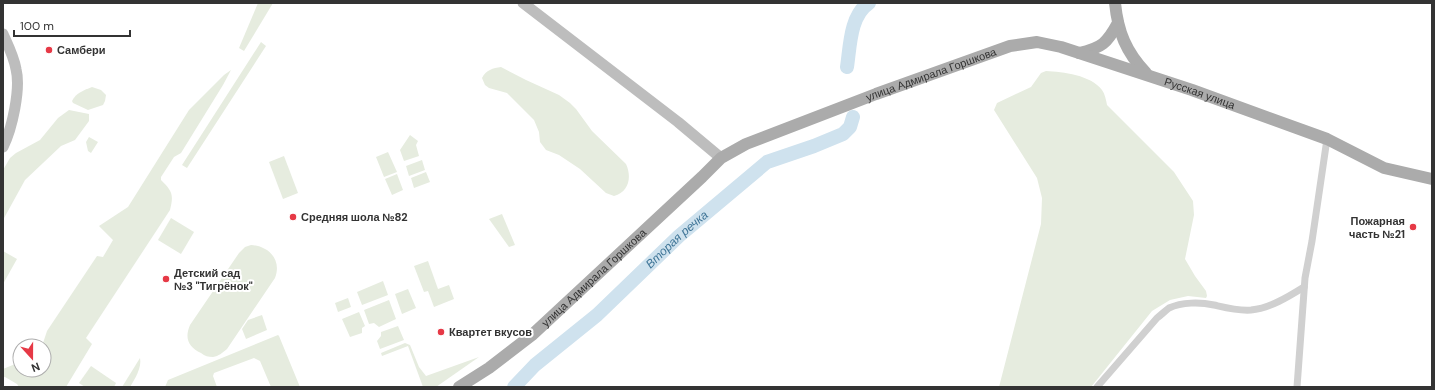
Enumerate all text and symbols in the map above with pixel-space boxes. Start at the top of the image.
scale bar [14,12,130,38]
text: 100 m [20,18,54,34]
place label: Самбери [57,43,106,57]
street label: улица Адмирала Горшкова [864,44,999,104]
marker: Самбери [44,45,54,55]
street label: Русская улица [1163,74,1238,112]
water label: Вторая речка [642,207,712,272]
place label: Средняя шола №82 [301,210,408,224]
marker: Средняя шола №82 [288,212,298,222]
place label: Пожарная часть №21 [1349,214,1405,241]
marker: Пожарная часть №21 [1408,222,1418,232]
street label: улица Адмирала Горшкова [539,225,650,330]
place label: Детский сад №3 "Тигрёнок" [174,266,253,293]
marker: Детский сад №3 "Тигрёнок" [161,274,171,284]
place label: Квартет вкусов [449,325,532,339]
marker: Квартет вкусов [436,327,446,337]
north arrow [12,338,52,378]
text: N [29,359,42,375]

